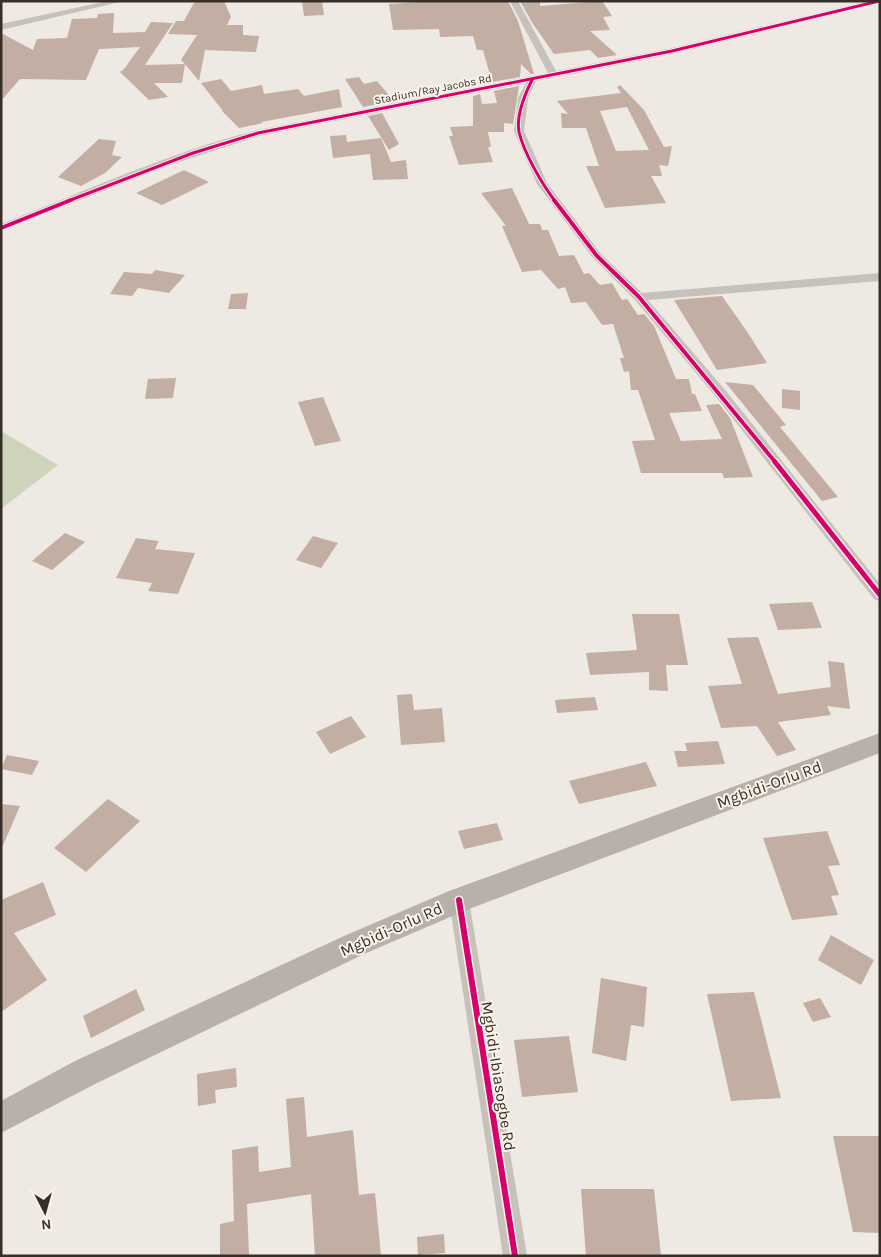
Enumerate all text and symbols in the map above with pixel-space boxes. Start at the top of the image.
street label: Stadium/Ray Jacobs Rd [373,72,493,107]
street label: Mgbidi-Orlu Rd [714,757,824,812]
street label: Mgbidi-Orlu Rd [337,898,445,961]
street label: Mgbidi-Ibiasogbe Rd [477,1000,520,1152]
north arrow [20,1187,70,1237]
text: N [40,1215,52,1233]

